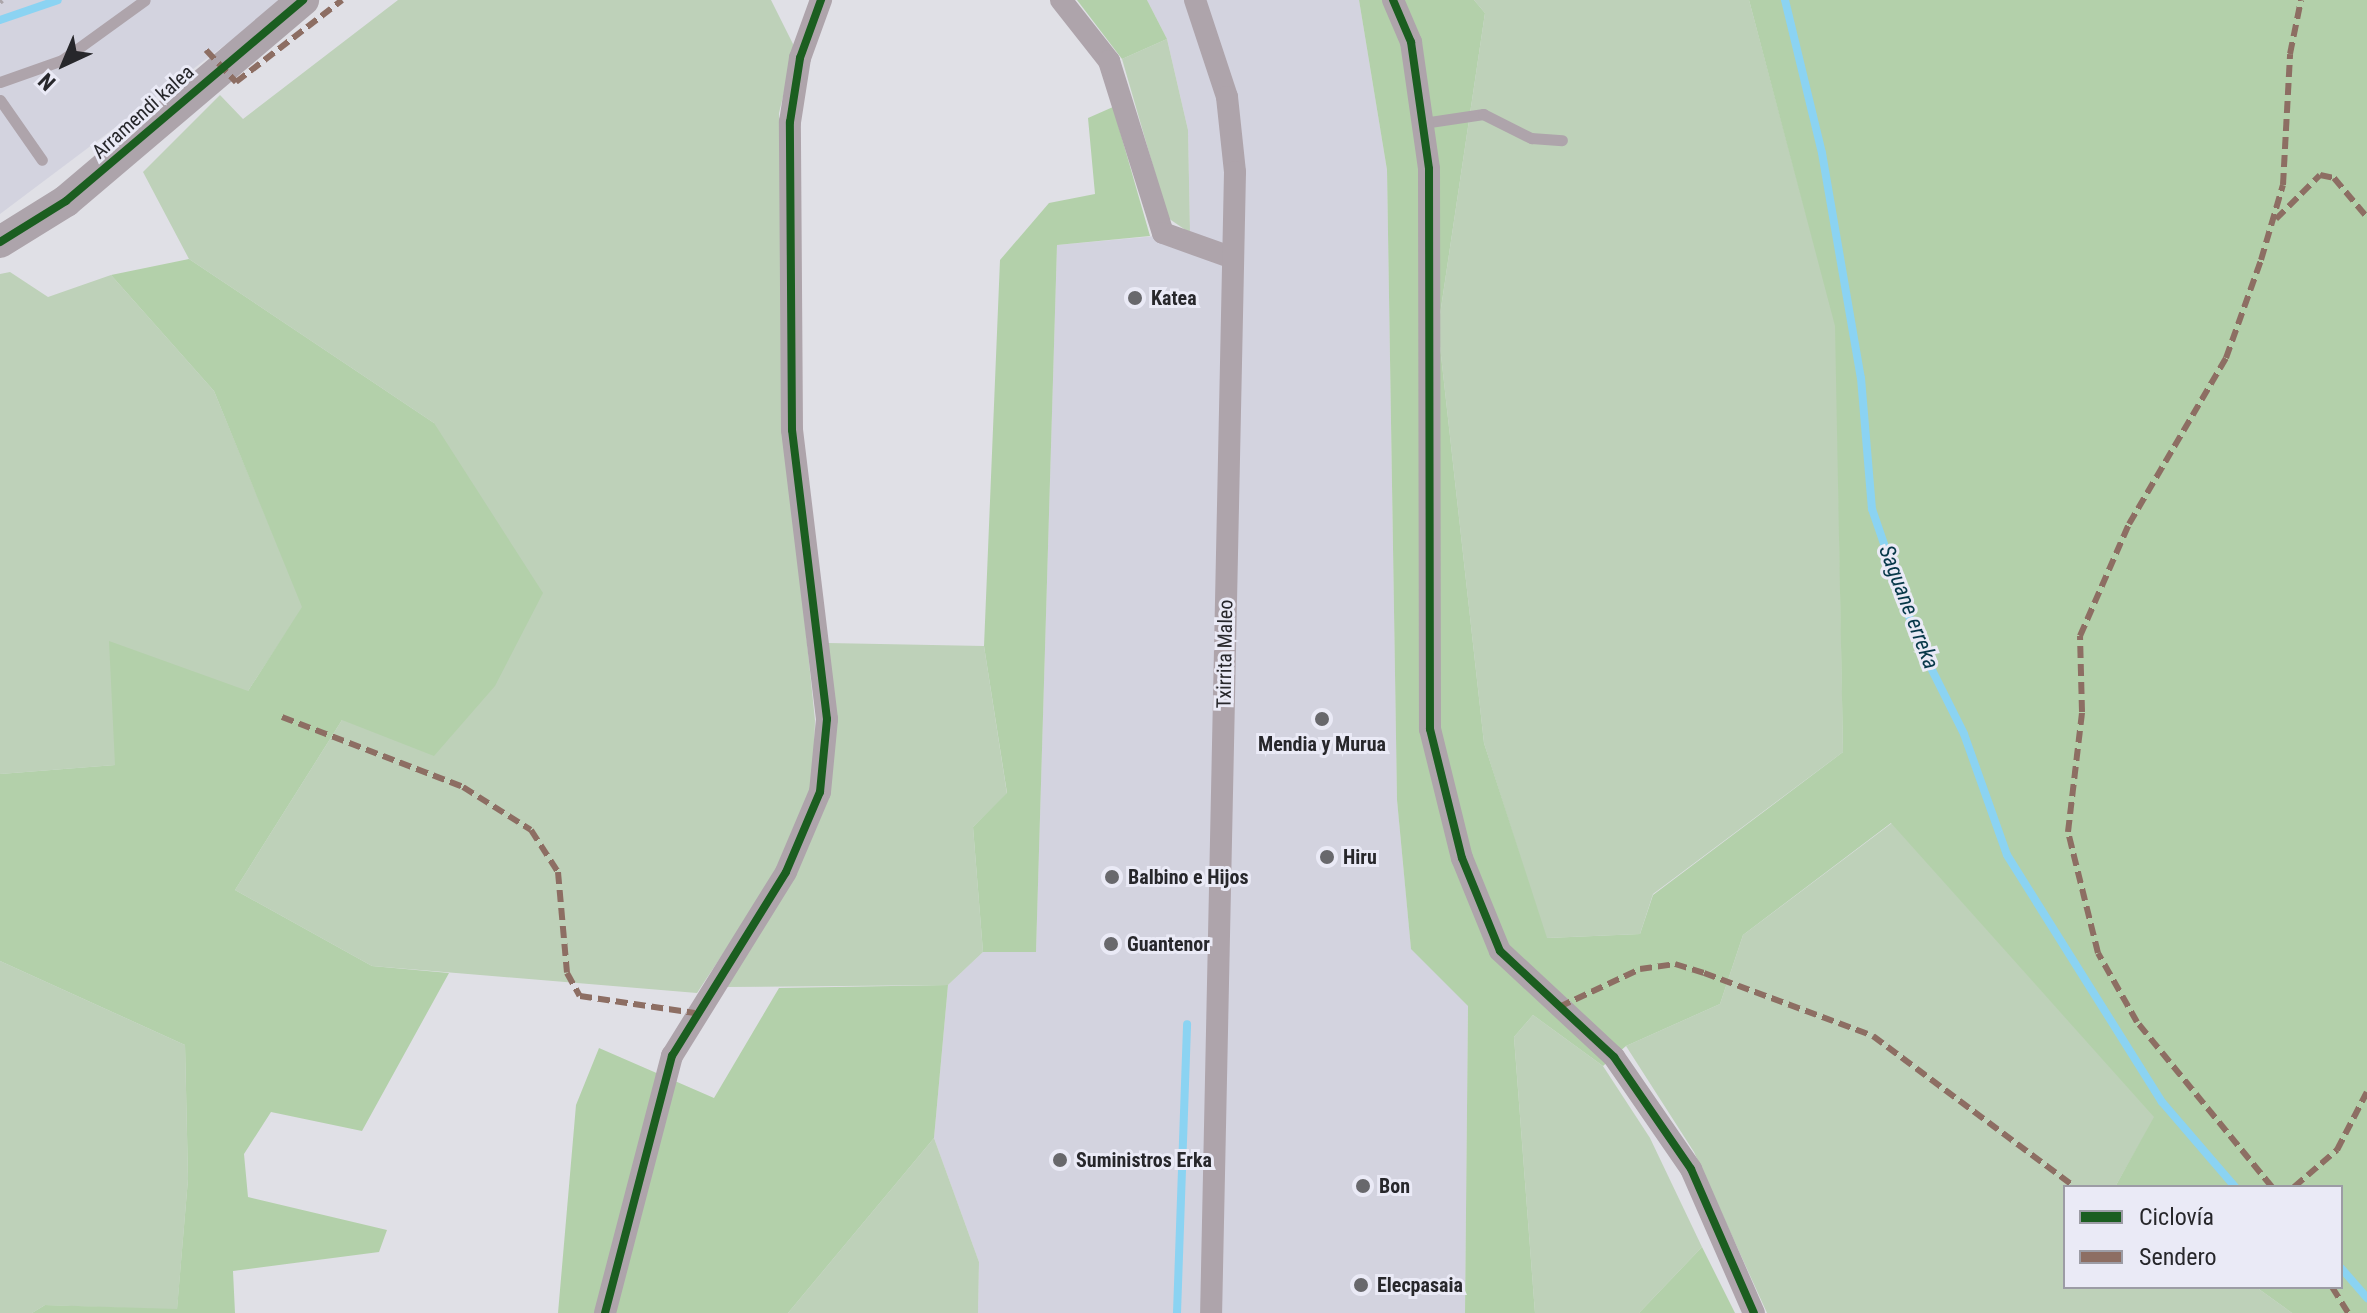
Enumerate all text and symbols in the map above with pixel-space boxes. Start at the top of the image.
north arrow [24,24,104,104]
street label: Arramendi kalea [87,60,199,164]
text: N [33,68,61,95]
place label: Katea [1151,286,1197,310]
marker: Katea [1126,289,1144,307]
water label: Saguane erreka [1873,541,1945,673]
street label: Txirrita Maleo [1212,600,1238,708]
marker: Mendia y Murua [1313,710,1331,728]
place label: Mendia y Murua [1258,732,1386,756]
place label: Hiru [1343,845,1377,869]
marker: Hiru [1318,848,1336,866]
place label: Balbino e Hijos [1128,865,1248,889]
marker: Balbino e Hijos [1103,868,1121,886]
place label: Guantenor [1127,932,1210,956]
marker: Guantenor [1102,935,1120,953]
place label: Suministros Erka [1076,1148,1212,1172]
marker: Suministros Erka [1051,1151,1069,1169]
place label: Bon [1379,1174,1410,1198]
marker: Bon [1354,1177,1372,1195]
legend [2063,1185,2343,1289]
text: Ciclovía [2139,1203,2214,1231]
text: Sendero [2139,1243,2217,1271]
place label: Elecpasaia [1377,1273,1463,1297]
marker: Elecpasaia [1352,1276,1370,1294]

